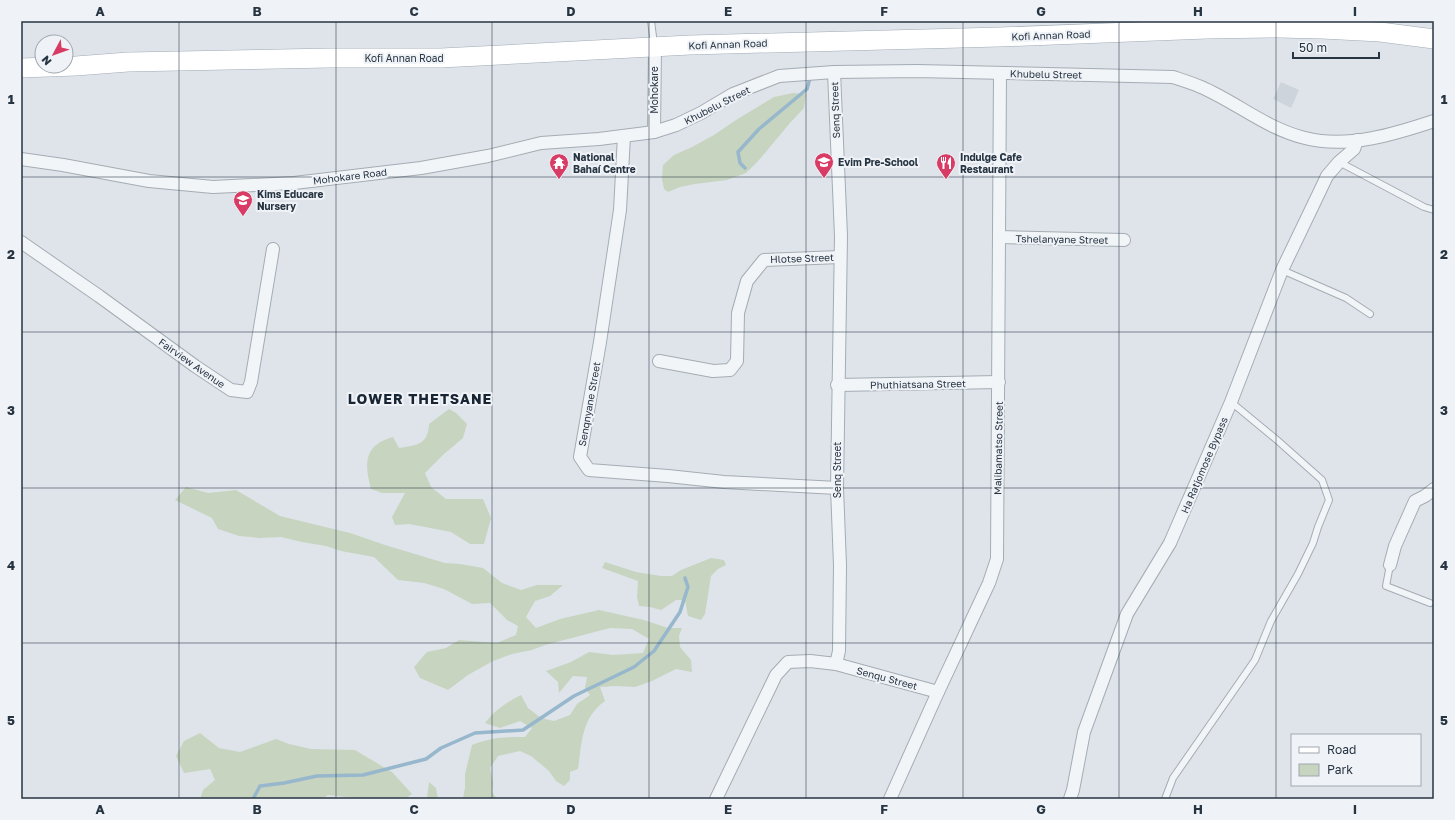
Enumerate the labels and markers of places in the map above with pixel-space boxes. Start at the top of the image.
place label: National Bahaí Centre [573,151,636,175]
school or university icon: Evim Pre-School [813,151,835,179]
place label: Indulge Cafe Restaurant [960,151,1022,175]
temple icon: National Bahaí Centre [548,152,570,180]
restaurant icon: Indulge Cafe Restaurant [935,152,957,180]
place label: Evim Pre-School [838,156,919,168]
place label: Kims Educare Nursery [257,188,323,212]
school or university icon: Kims Educare Nursery [232,189,254,217]

